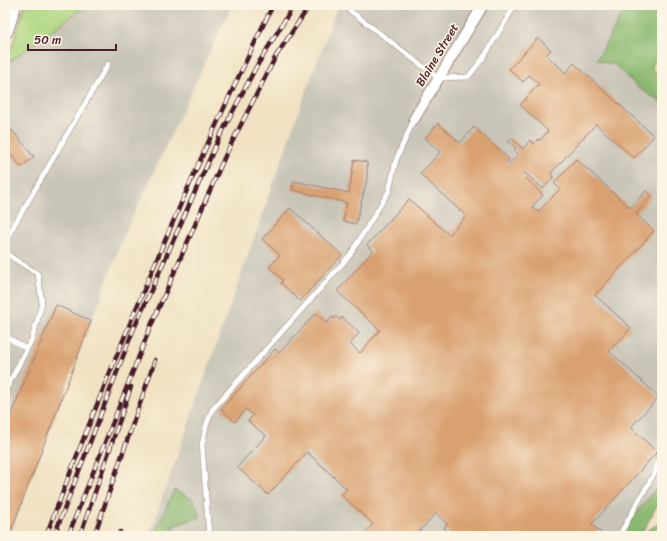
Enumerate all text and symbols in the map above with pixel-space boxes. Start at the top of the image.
street label: Blaine Street [409,19,465,91]
scale bar [28,26,116,52]
text: 50 m [34,29,61,51]

